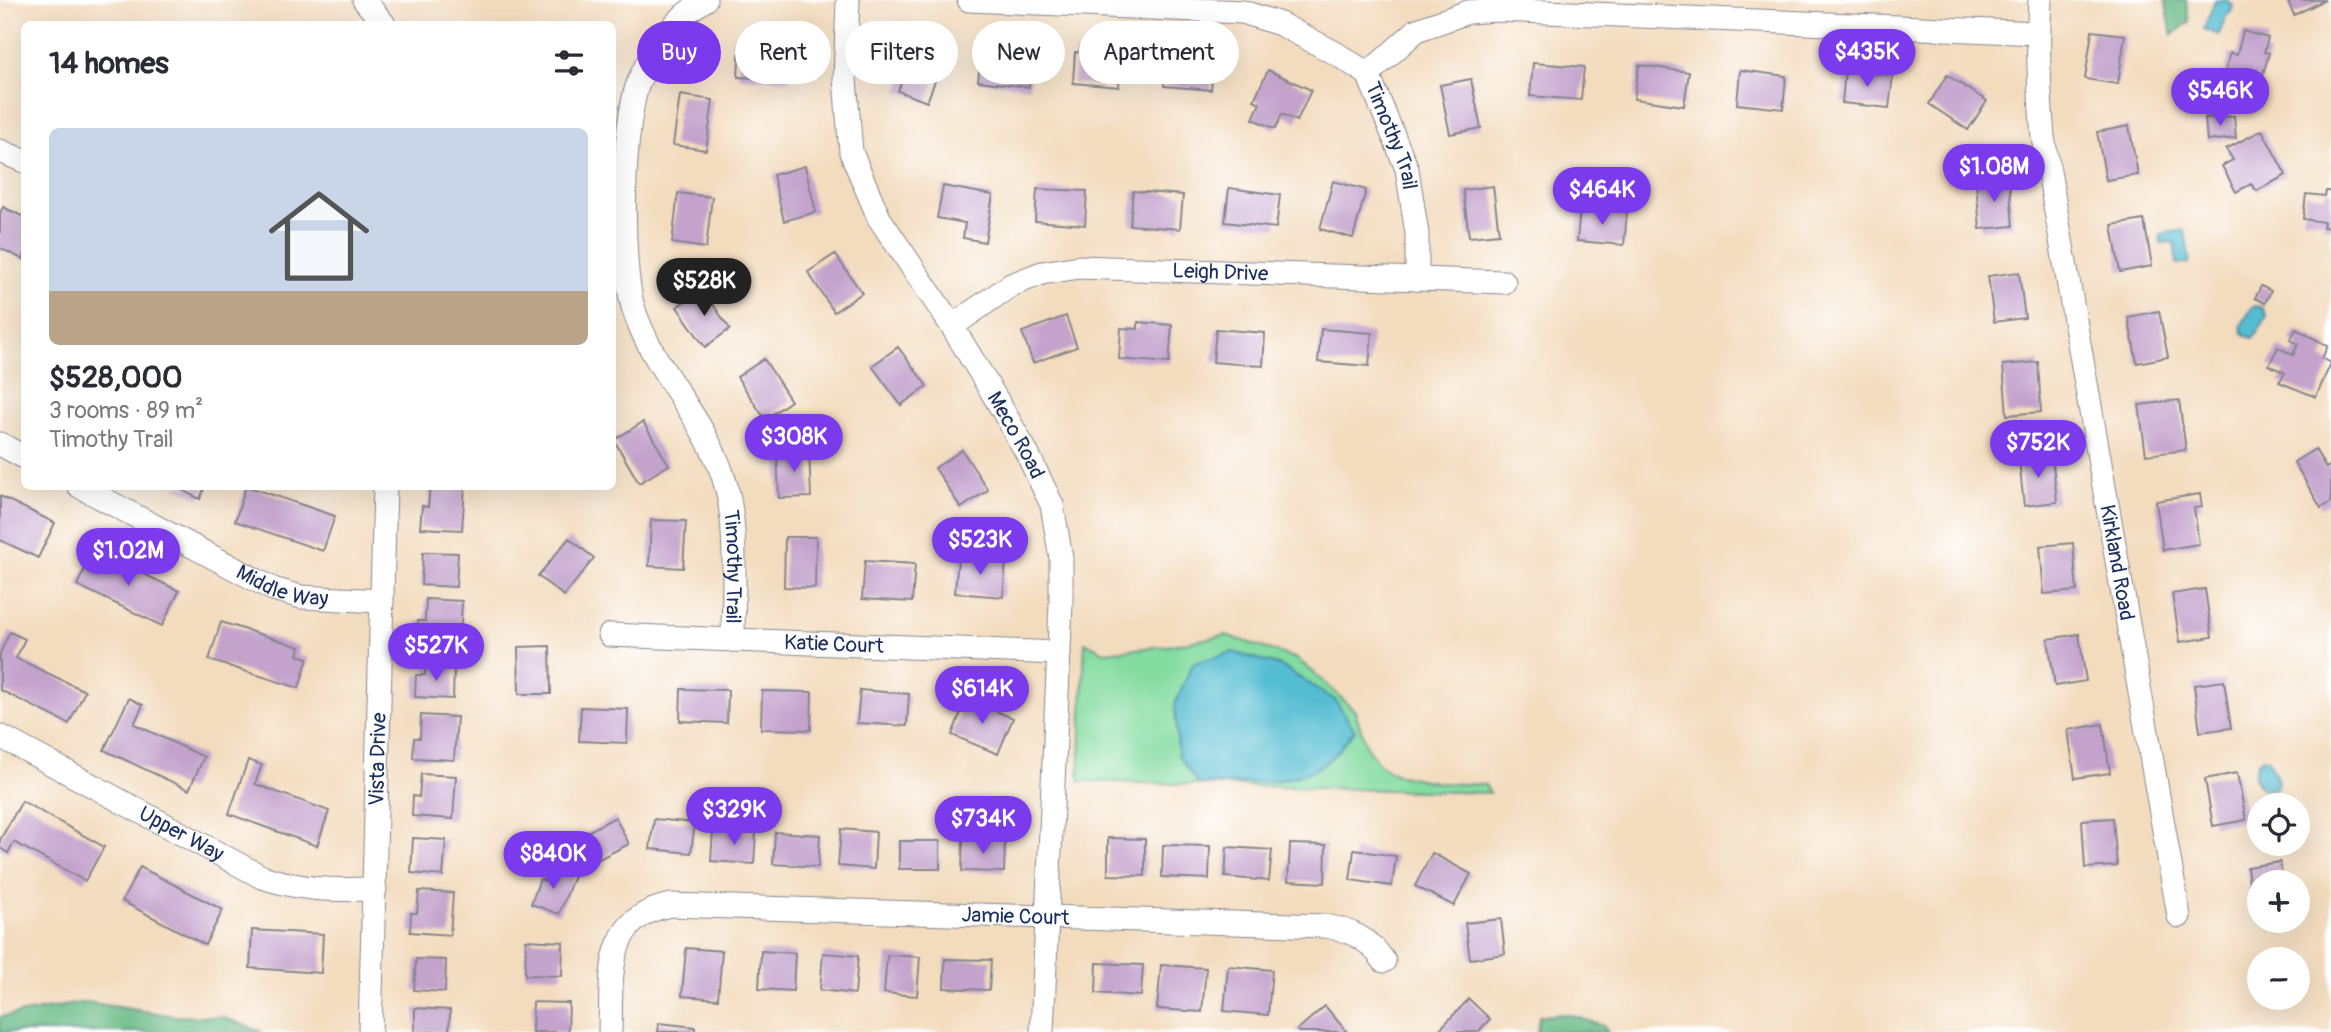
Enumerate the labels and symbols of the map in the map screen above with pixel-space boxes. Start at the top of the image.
pin: $435K [1818,29,1916,89]
pin: $546K [2171,68,2269,128]
street label: Timothy Trail [1359,78,1423,192]
pin: $1.08M [1937,144,2051,204]
pin: $464K [1553,168,1651,227]
street label: Leigh Drive [1172,257,1269,288]
pin: $528K [655,258,753,318]
street label: Meco Road [981,387,1050,483]
pin: $308K [745,414,843,474]
pin: $752K [1989,420,2087,480]
street label: Kirkland Road [2093,502,2140,622]
street label: Timothy Trail [717,508,747,624]
pin: $523K [931,518,1029,577]
pin: $1.02M [71,528,185,588]
street label: Middle Way [231,559,329,613]
pin: $527K [387,624,485,683]
street label: Katie Court [783,629,885,660]
pin: $614K [933,666,1031,726]
street label: Vista Drive [363,711,393,806]
pin: $329K [685,788,783,847]
pin: $734K [934,796,1032,856]
street label: Upper Way [134,800,228,868]
pin: $840K [504,832,602,891]
street label: Jamie Court [961,901,1070,932]

